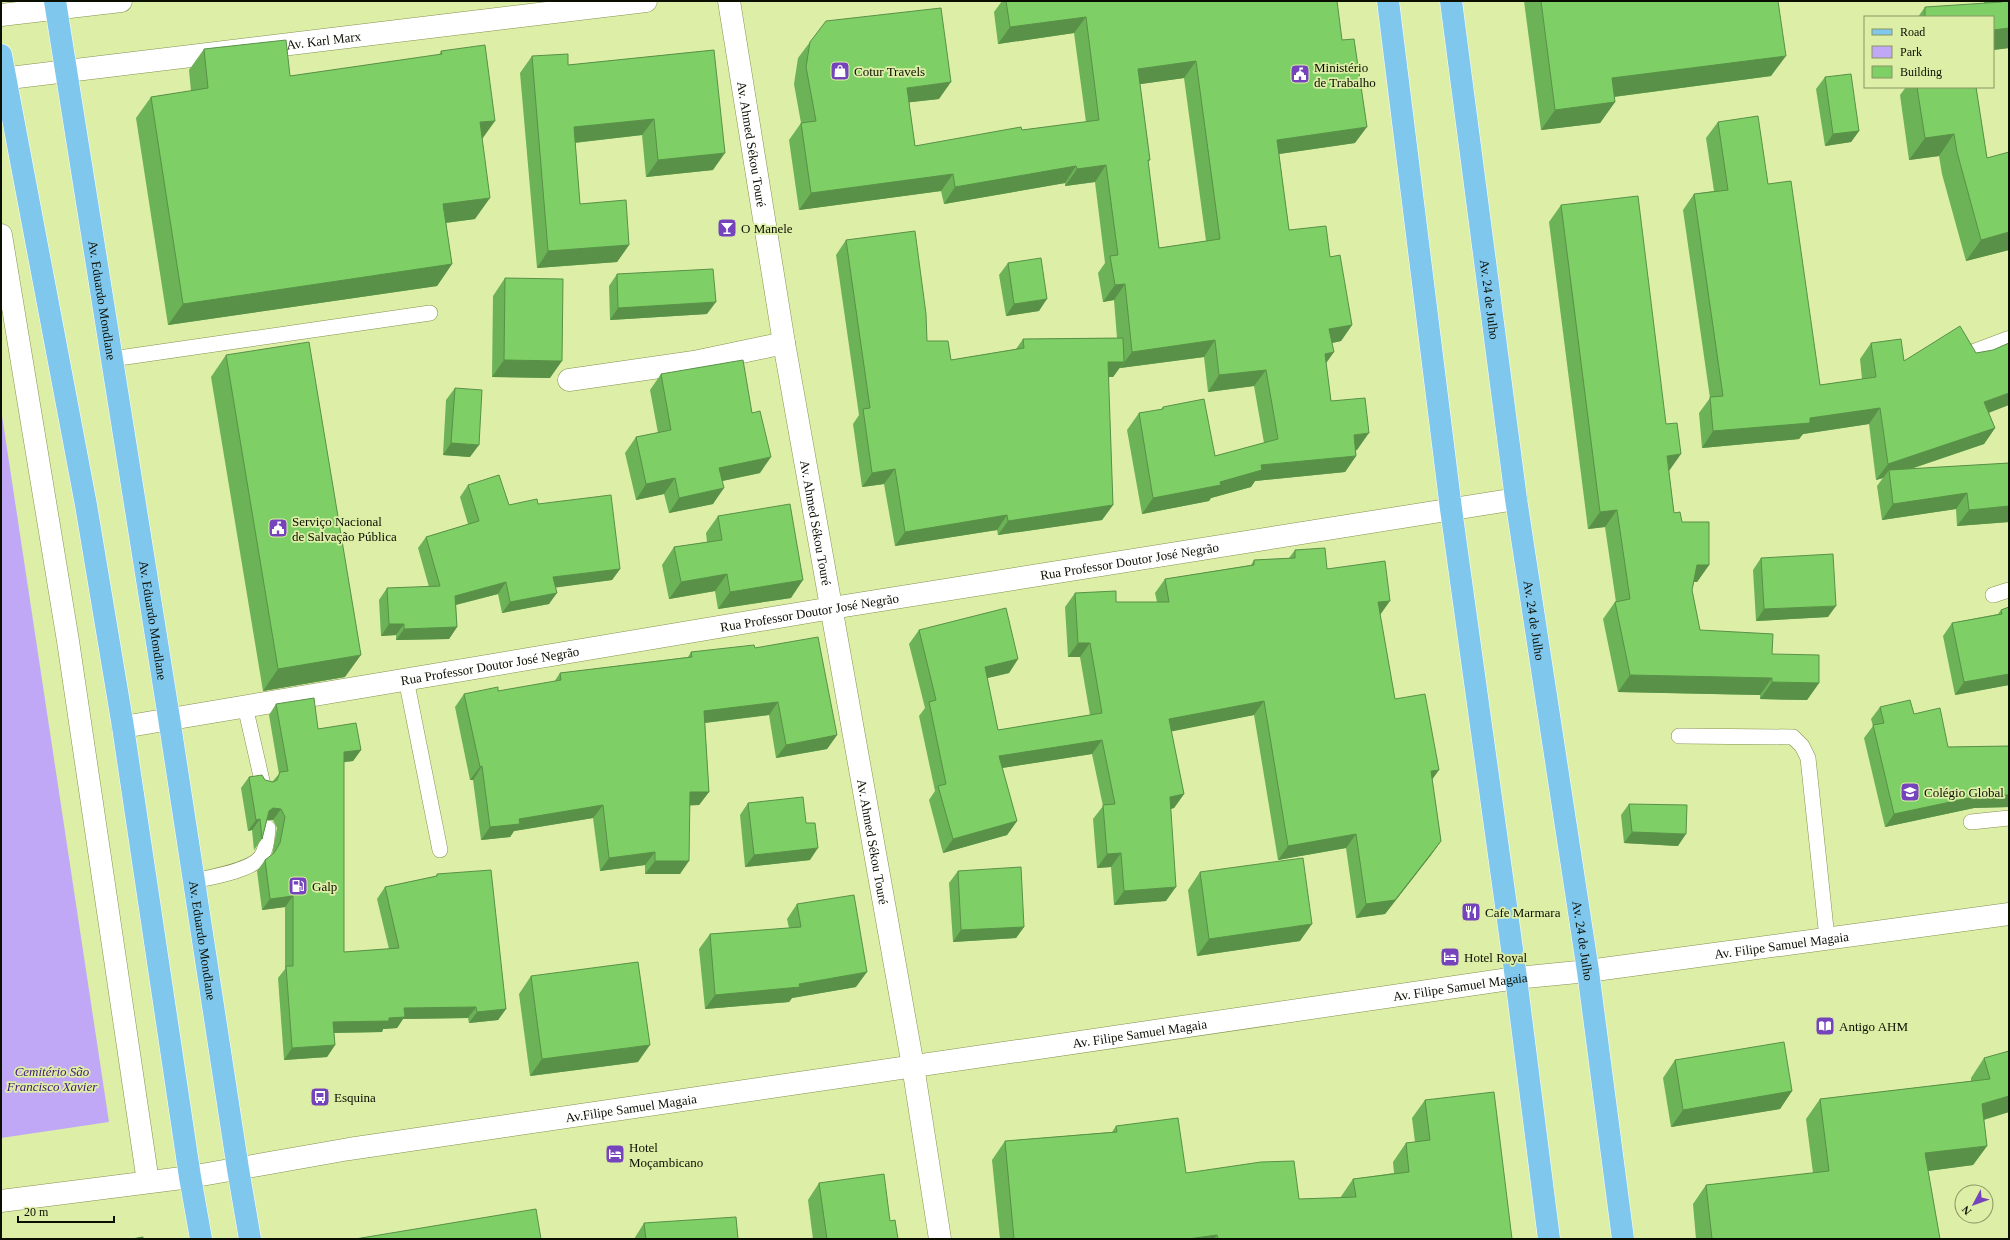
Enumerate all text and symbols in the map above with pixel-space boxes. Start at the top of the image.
legend [1864,16,1994,88]
text: Road [1900,25,1925,39]
street label: Av. Karl Marx [285,28,362,52]
text: Park [1900,45,1922,59]
shop icon: Cotur Travels [829,60,851,82]
place label: Ministério de Trabalho [1314,60,1376,90]
public building icon: Ministério de Trabalho [1289,63,1311,85]
place label: Cotur Travels [854,64,925,79]
text: Building [1900,65,1942,79]
street label: Av. Ahmed Sékou Touré [734,80,769,208]
bar icon: O Manele [716,217,738,239]
place label: O Manele [741,221,793,236]
street label: Av. Eduardo Mondlane [85,240,119,361]
street label: Av. 24 de Julho [1477,259,1502,340]
street label: Av. Ahmed Sékou Touré [797,459,834,587]
place label: Serviço Nacional de Salvação Pública [292,514,397,544]
public building icon: Serviço Nacional de Salvação Pública [267,517,289,539]
street label: Rua Professor Doutor José Negrão [1039,539,1220,583]
street label: Av. Eduardo Mondlane [136,560,170,681]
street label: Av. 24 de Julho [1521,579,1548,661]
street label: Rua Professor Doutor José Negrão [719,590,900,635]
street label: Rua Professor Doutor José Negrão [400,644,580,688]
street label: Av. Ahmed Sékou Touré [854,778,891,906]
school or university icon: Colégio Global [1899,781,1921,803]
place label: Colégio Global [1924,785,2004,800]
fuel station icon: Galp [287,875,309,897]
place label: Galp [312,879,337,894]
street label: Av. Eduardo Mondlane [186,880,219,1001]
street label: Av. 24 de Julho [1569,900,1596,982]
restaurant icon: Cafe Marmara [1460,901,1482,923]
place label: Cafe Marmara [1485,905,1561,920]
street label: Av. Filipe Samuel Magaia [1713,929,1850,962]
hotel icon: Hotel Royal [1439,946,1461,968]
place label: Hotel Royal [1464,950,1528,965]
street label: Av. Filipe Samuel Magaia [1392,970,1528,1004]
library icon: Antigo AHM [1814,1015,1836,1037]
street label: Av. Filipe Samuel Magaia [1072,1016,1208,1051]
place label: Antigo AHM [1839,1019,1908,1034]
park label: Cemitério São Francisco Xavier [6,1064,98,1094]
bus stop icon: Esquina [309,1086,331,1108]
place label: Esquina [334,1090,376,1105]
street label: Av.Filipe Samuel Magaia [565,1091,698,1125]
place label: Hotel Moçambicano [629,1140,703,1170]
hotel icon: Hotel Moçambicano [604,1143,626,1165]
north arrow [1954,1184,1994,1224]
scale bar [18,1198,114,1224]
text: N [1959,1204,1974,1217]
text: 20 m [24,1205,49,1219]

